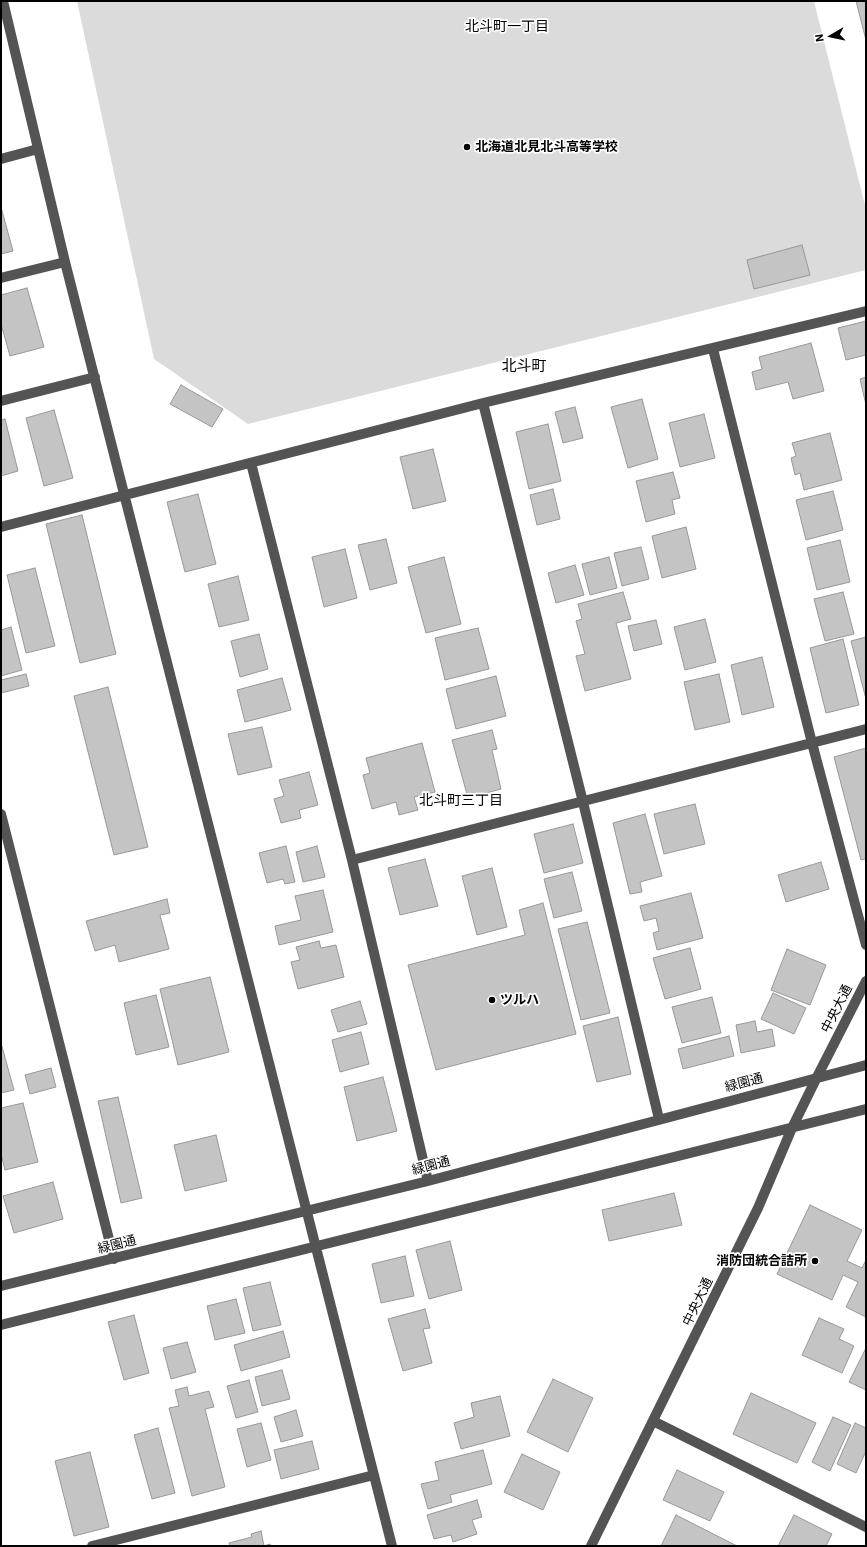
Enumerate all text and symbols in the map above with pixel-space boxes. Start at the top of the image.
north arrow [811,16,851,56]
district label: 北斗町一丁目 [465,19,549,35]
text: N [812,33,827,43]
place label: 北海道北見北斗高等学校 [475,139,618,155]
marker: 北海道北見北斗高等学校 [462,142,472,152]
district label: 北斗町 [502,358,546,376]
district label: 北斗町三丁目 [419,793,503,809]
street label: 中央大通 [818,982,856,1036]
place label: ツルハ [500,992,539,1008]
marker: ツルハ [487,995,497,1005]
street label: 緑園通 [723,1070,765,1096]
street label: 緑園通 [410,1153,452,1179]
street label: 緑園通 [96,1233,138,1257]
place label: 消防団統合詰所 [716,1253,807,1269]
marker: 消防団統合詰所 [810,1256,820,1266]
street label: 中央大通 [680,1275,716,1329]

